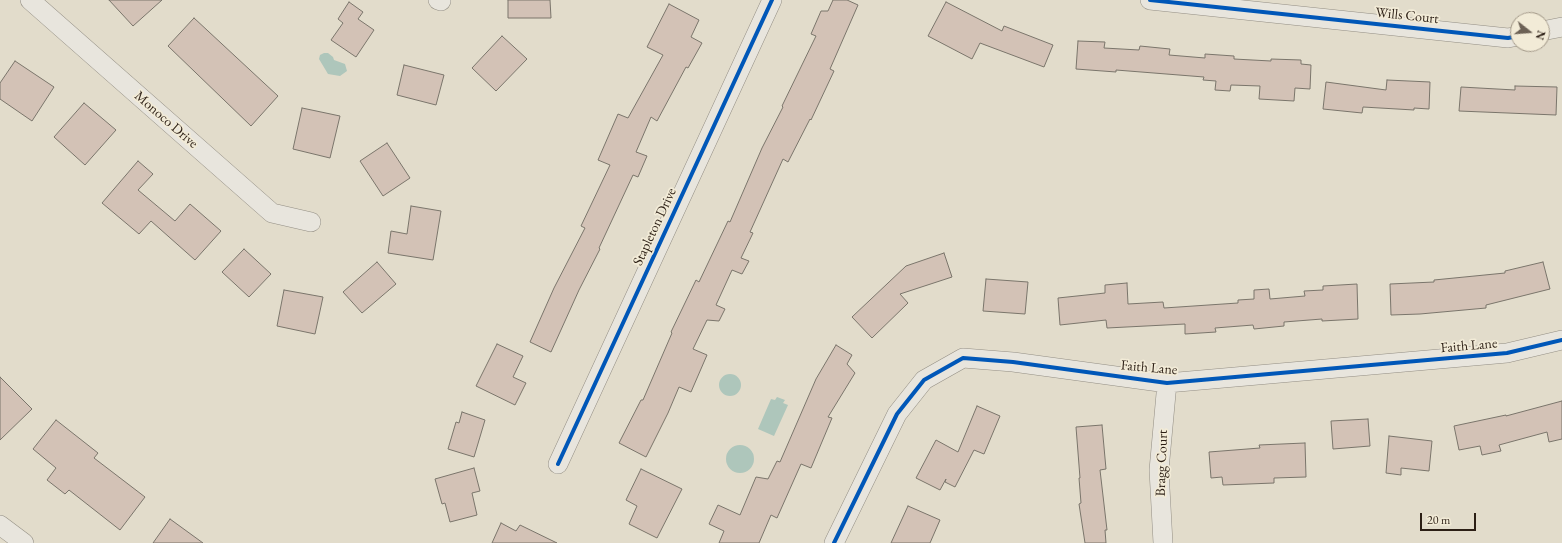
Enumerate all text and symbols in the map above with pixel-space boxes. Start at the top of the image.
street label: Wills Court [1375,4,1439,28]
north arrow [1510,12,1550,52]
text: N [1533,29,1549,42]
street label: Monoco Drive [131,88,201,152]
street label: Stapleton Drive [630,185,680,269]
street label: Faith Lane [1440,335,1498,357]
street label: Faith Lane [1120,357,1178,379]
street label: Bragg Court [1152,429,1172,497]
scale bar [1422,505,1478,531]
text: 20 m [1427,512,1450,528]

